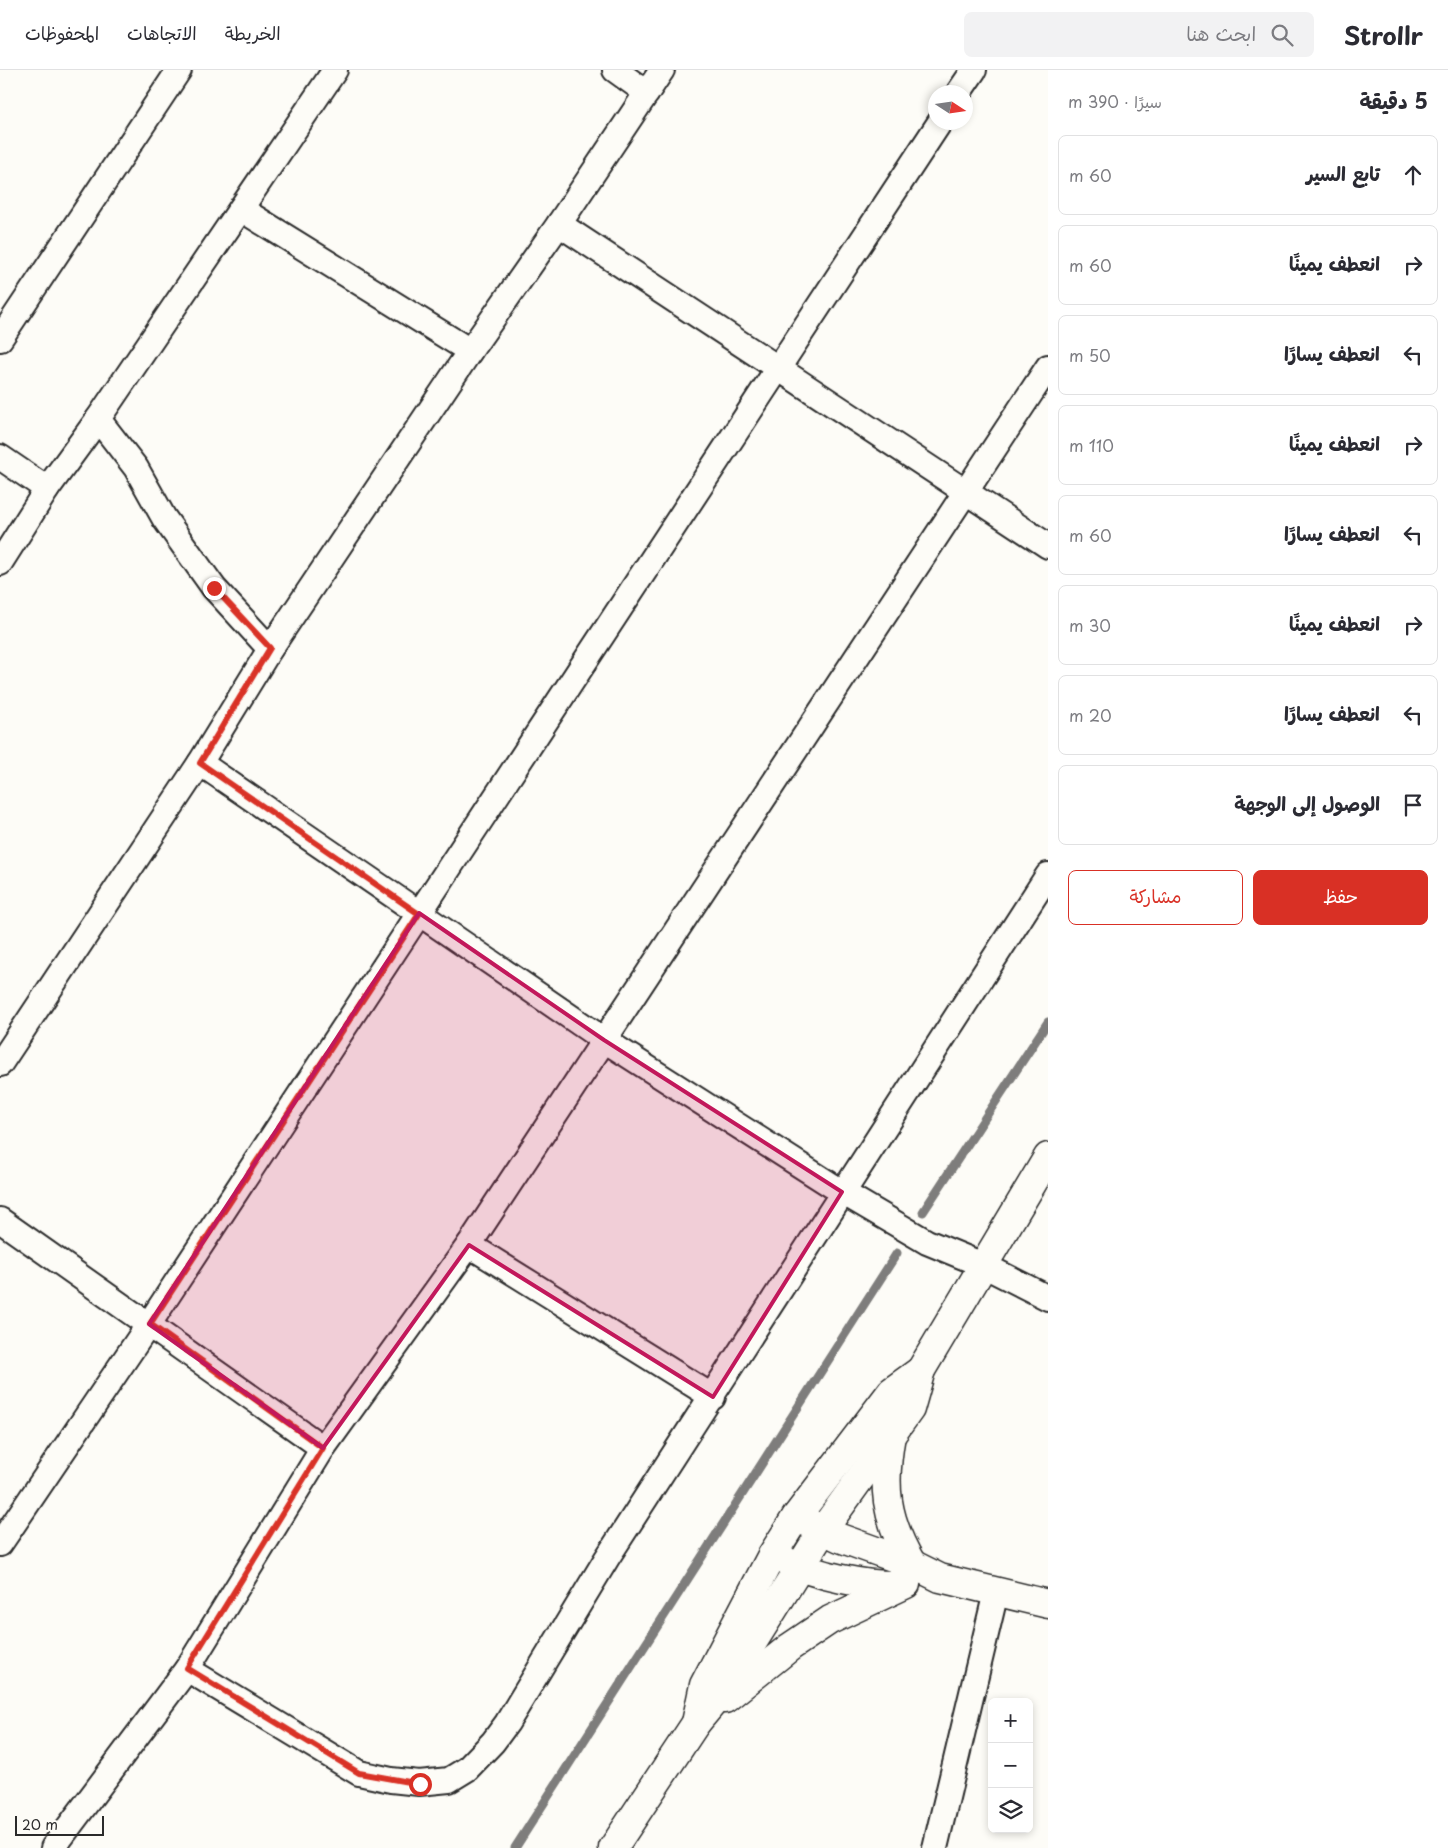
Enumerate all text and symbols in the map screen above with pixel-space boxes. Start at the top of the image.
search box [964,12,1314,57]
text: Strollr [1344,17,1423,53]
text: المحفوظات [25,19,99,46]
text: الاتجاهات [127,19,197,46]
text: الخريطة [225,19,281,46]
text: ابحث هنا [1186,19,1256,47]
icon: search [1268,21,1296,49]
text: 5 دقيقة [1359,84,1428,116]
north arrow [928,85,973,130]
text: سيرًا · 390 m [1068,89,1162,113]
text: تابع السير [1306,159,1380,187]
icon: ahead [1399,161,1427,189]
text: 60 m [1069,163,1112,187]
text: انعطف يمينًا [1289,249,1380,277]
icon: right [1399,251,1427,279]
text: 60 m [1069,253,1112,277]
text: انعطف يسارًا [1284,339,1380,367]
icon: left [1399,341,1427,369]
text: 50 m [1069,343,1111,367]
text: انعطف يمينًا [1289,429,1380,457]
icon: right [1399,431,1427,459]
text: 110 m [1069,433,1114,457]
text: انعطف يسارًا [1284,519,1380,547]
icon: left [1399,521,1427,549]
text: 60 m [1069,523,1112,547]
route end [203,577,226,600]
text: انعطف يمينًا [1289,609,1380,637]
icon: right [1399,611,1427,639]
text: 30 m [1069,613,1111,637]
text: انعطف يسارًا [1284,699,1380,727]
icon: left [1399,701,1427,729]
text: 20 m [1069,703,1112,727]
text: الوصول إلى الوجهة [1234,789,1380,817]
icon: arrive [1399,791,1427,819]
button: مشاركة [1068,870,1243,925]
button: حفظ [1253,870,1428,925]
map controls [988,1698,1033,1833]
button: + [988,1698,1033,1743]
button: − [988,1743,1033,1788]
route start [409,1773,432,1796]
button: layers [988,1788,1033,1833]
scale bar [15,1813,104,1836]
text: 20 m [22,1814,58,1835]

